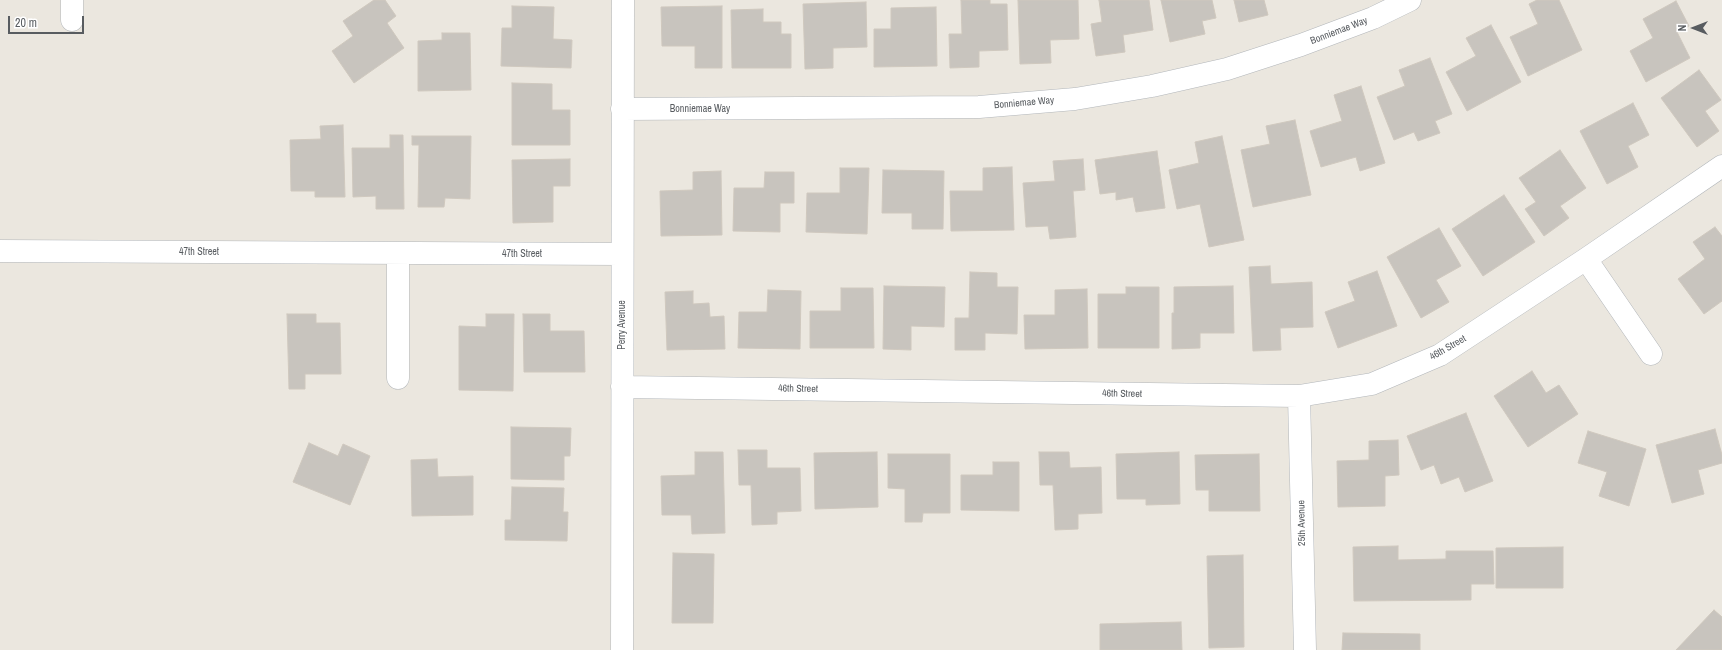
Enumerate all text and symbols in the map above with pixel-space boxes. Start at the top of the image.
scale bar [10,8,86,34]
north arrow [1674,8,1714,48]
text: 20 m [15,15,37,31]
street label: Bonniemae Way [1309,15,1369,47]
text: N [1675,25,1689,31]
street label: Bonniemae Way [993,94,1055,112]
street label: Bonniemae Way [670,103,730,115]
street label: 47th Street [179,246,219,258]
street label: 47th Street [502,248,542,260]
street label: Perry Avenue [616,300,628,350]
street label: 46th Street [1428,333,1468,363]
street label: 46th Street [778,383,818,395]
street label: 46th Street [1102,388,1142,400]
street label: 25th Avenue [1296,500,1308,546]

